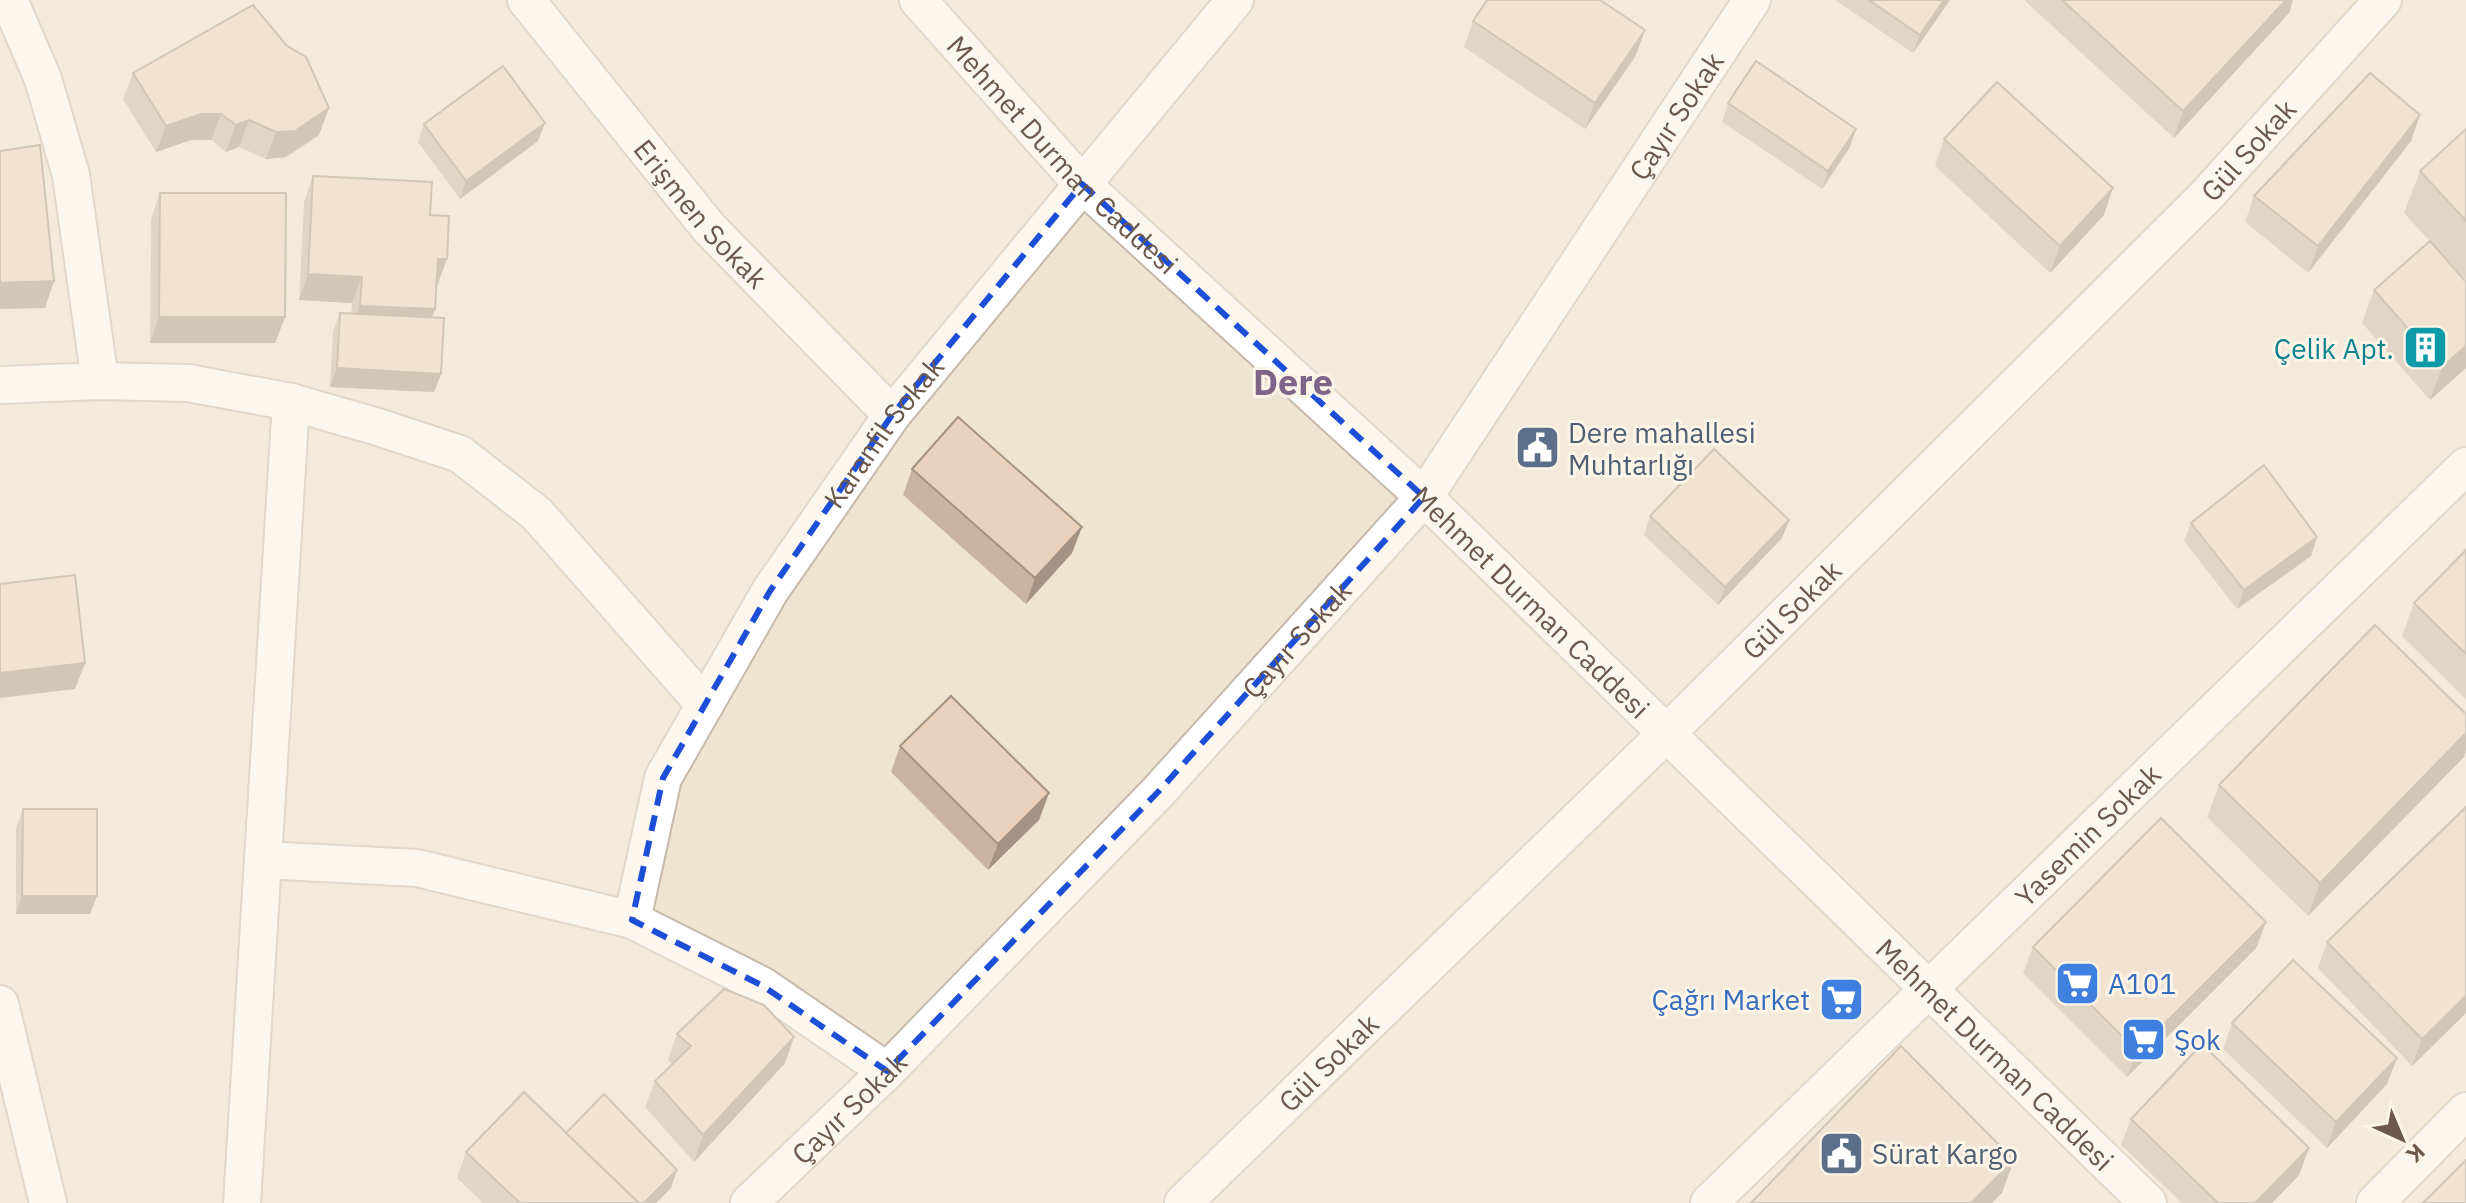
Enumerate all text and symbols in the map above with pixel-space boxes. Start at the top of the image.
street label: Mehmet Durman Caddesi [939,27,1186,282]
street label: Çayır Sokak [1620,44,1732,187]
street label: Gül Sokak [2192,90,2304,209]
street label: Erişmen Sokak [626,131,776,296]
building icon: Çelik Apt. [2401,324,2449,372]
place label: Çelik Apt. [2274,330,2394,367]
street label: Karanfil Sokak [815,348,952,515]
district label: Dere [1253,358,1333,405]
place label: Dere mahallesi Muhtarlığı [1568,414,1756,483]
public building icon: Dere mahallesi Muhtarlığı [1513,424,1561,472]
street label: Mehmet Durman Caddesi [1405,477,1658,726]
street label: Gül Sokak [1734,552,1849,667]
street label: Çayır Sokak [1233,572,1359,706]
street label: Yasemin Sokak [2007,755,2168,914]
street label: Mehmet Durman Caddesi [1868,930,2122,1178]
supermarket icon: A101 [2053,959,2101,1007]
place label: A101 [2108,965,2176,1002]
supermarket icon: Çağrı Market [1817,975,1865,1023]
place label: Çağrı Market [1651,981,1810,1018]
street label: Gül Sokak [1270,1005,1386,1119]
supermarket icon: Şok [2119,1015,2167,1063]
place label: Şok [2174,1021,2221,1058]
street label: Çayır Sokak [783,1043,915,1172]
north arrow [2362,1099,2442,1179]
public building icon: Sürat Kargo [1817,1129,1865,1177]
place label: Sürat Kargo [1872,1135,2018,1172]
text: K [2400,1138,2432,1170]

